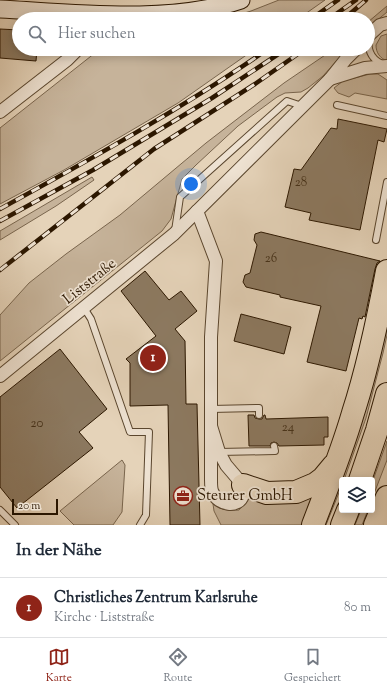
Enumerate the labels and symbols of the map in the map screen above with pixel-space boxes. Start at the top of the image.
your location [181,174,201,194]
house number: 28 [295,174,307,192]
house number: 26 [265,250,277,268]
street label: Liststraße [59,254,121,310]
pin: 1 [140,343,166,373]
house number: 20 [31,415,44,433]
house number: 24 [282,419,295,437]
office icon: Steurer GmbH [172,485,194,507]
place label: Steurer GmbH [197,486,293,507]
scale bar [12,497,58,516]

